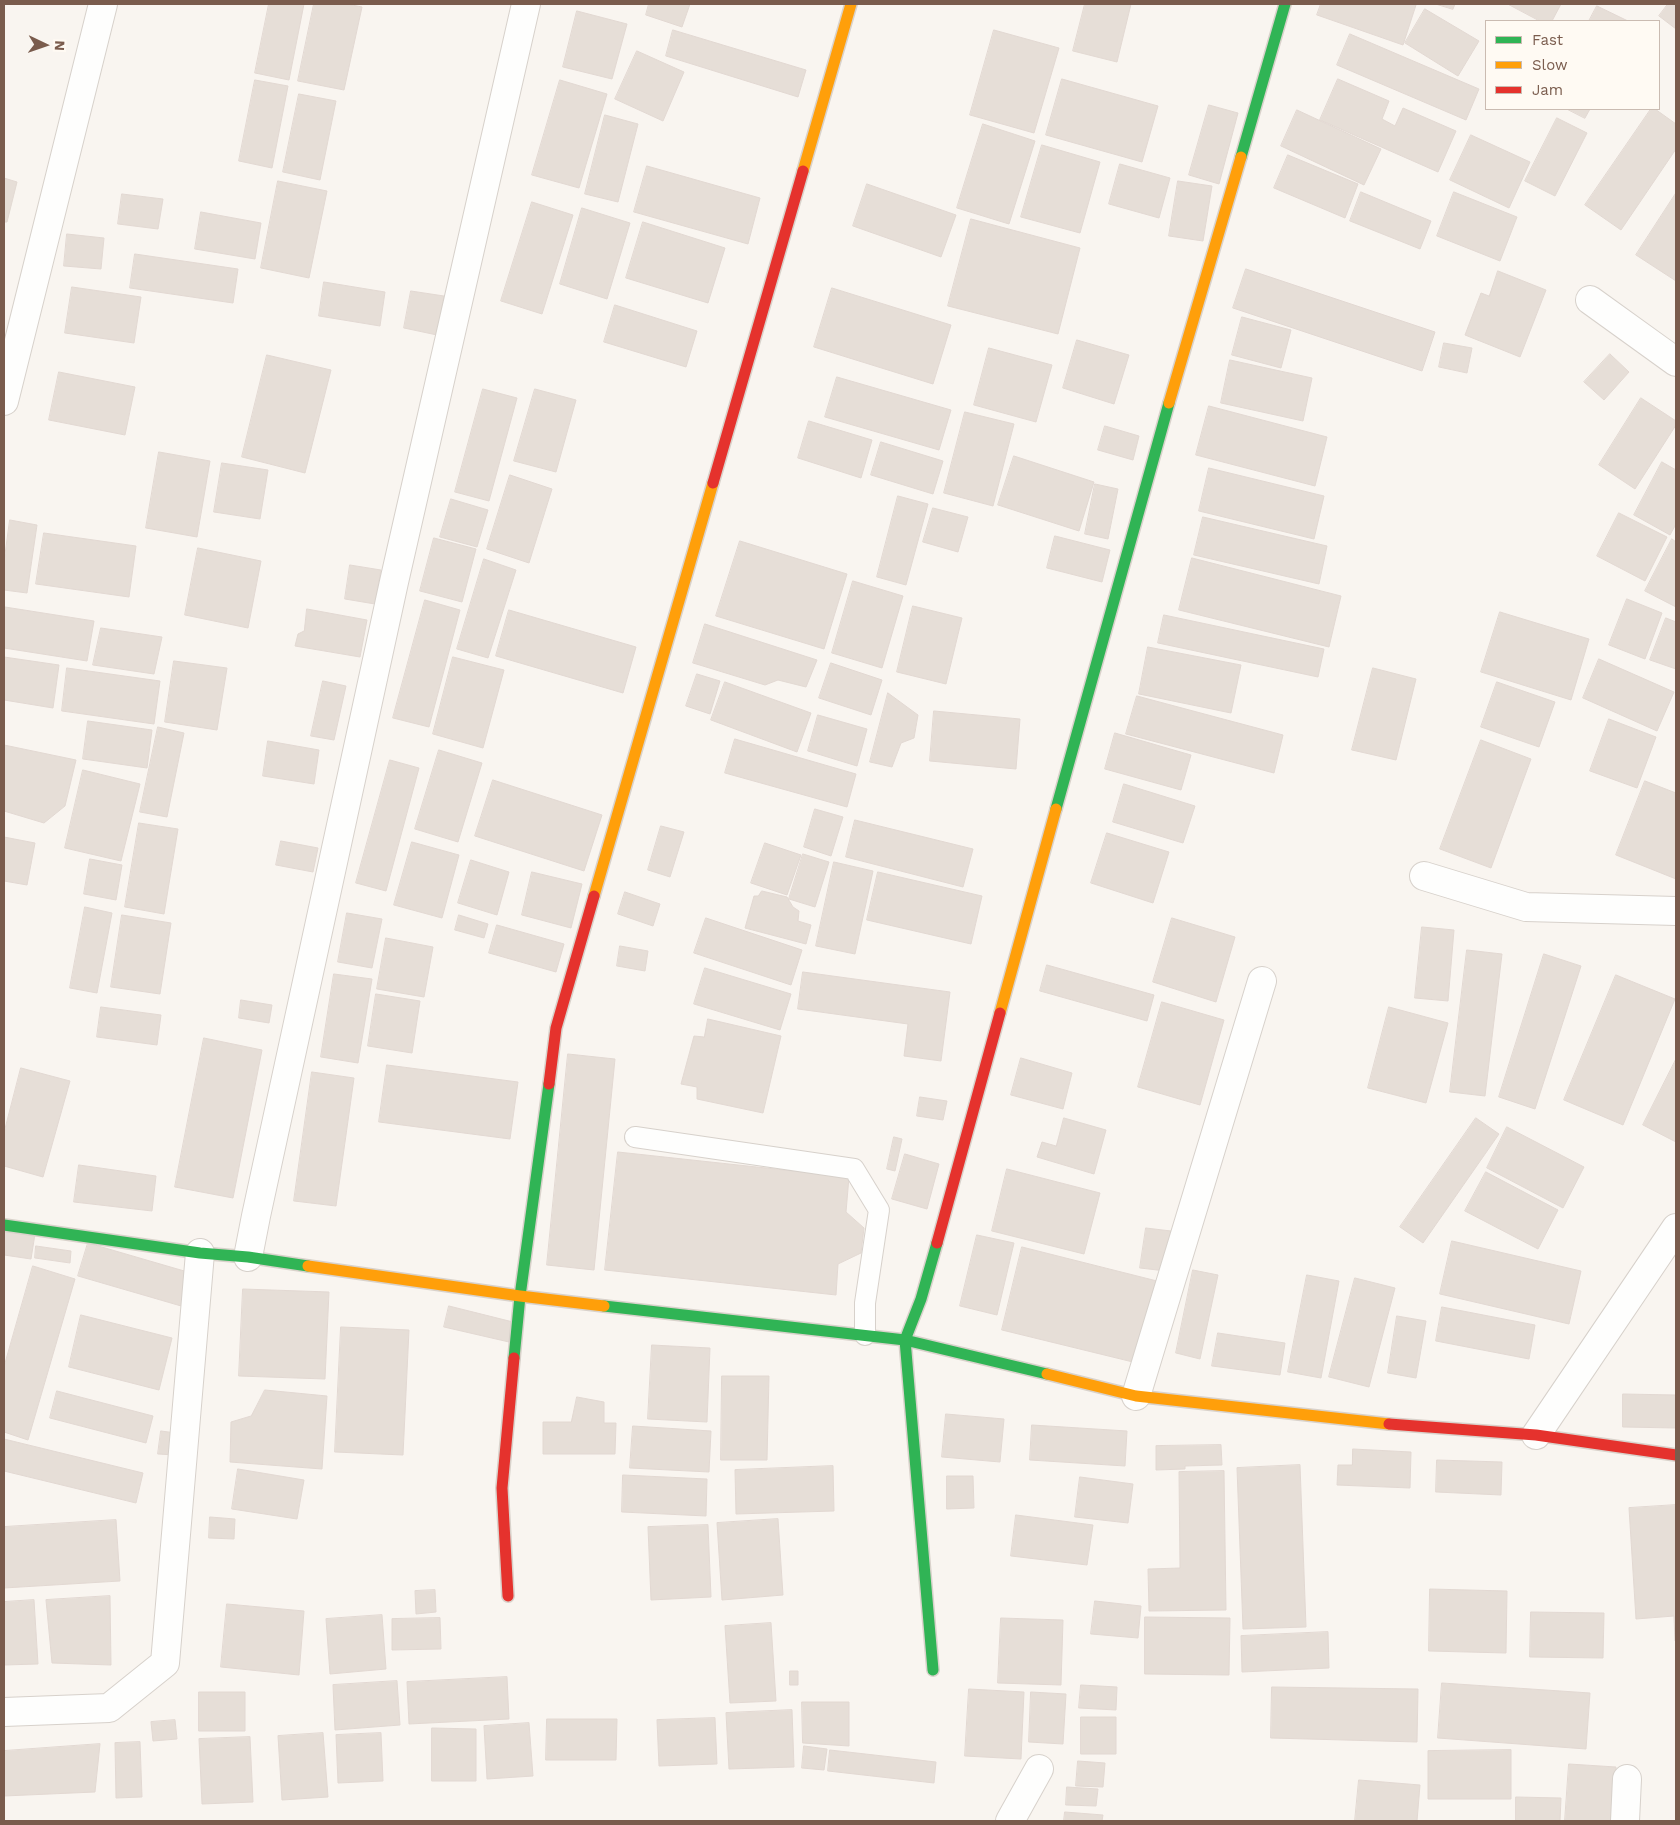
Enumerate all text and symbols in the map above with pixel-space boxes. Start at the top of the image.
north arrow [20,20,70,70]
legend [1485,20,1660,110]
text: Fast [1532,31,1563,49]
text: N [52,40,68,51]
text: Slow [1532,56,1568,74]
text: Jam [1532,81,1563,99]

